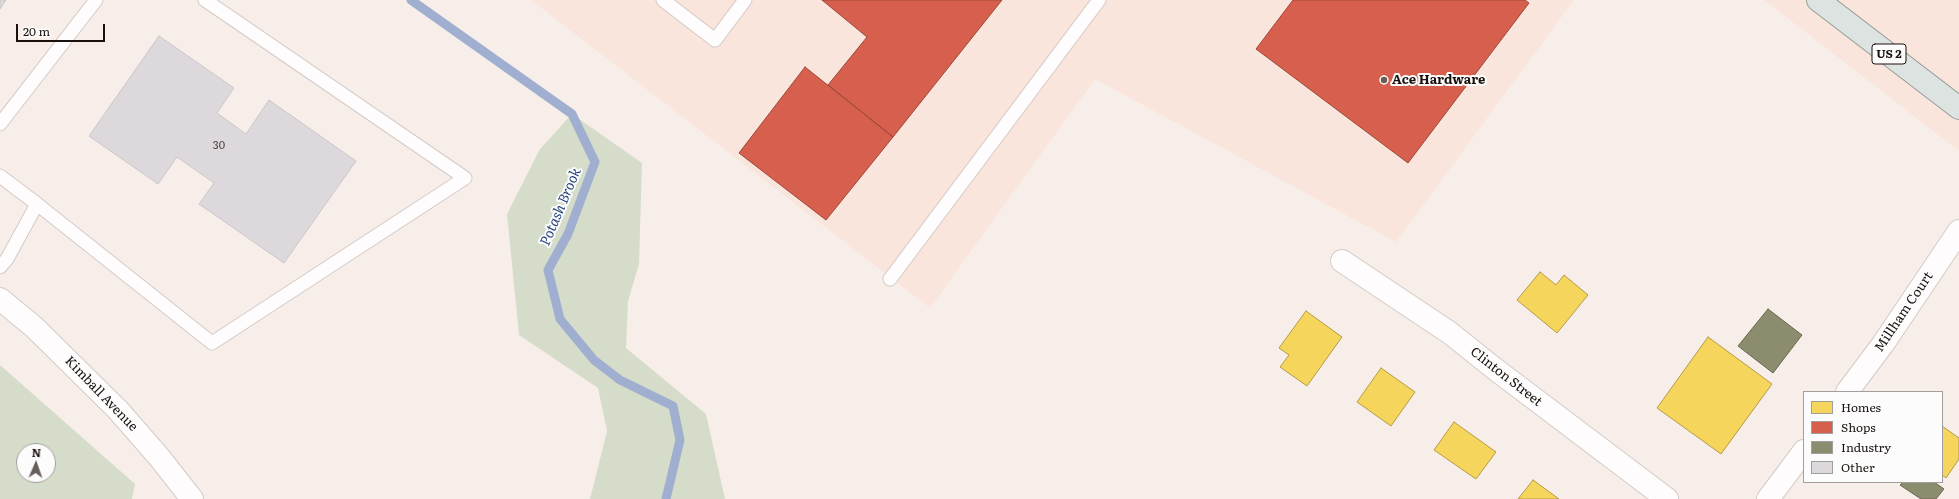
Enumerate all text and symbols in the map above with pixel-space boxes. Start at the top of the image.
scale bar [18,16,107,42]
text: 20 m [23,22,50,40]
road number: US 2 [1872,44,1906,64]
place label: Ace Hardware [1392,72,1485,88]
marker: Ace Hardware [1379,75,1389,85]
house number: 30 [213,139,225,153]
water label: Potash Brook [537,166,585,248]
street label: Millham Court [1872,269,1936,355]
street label: Clinton Street [1467,344,1545,410]
street label: Kimball Avenue [61,353,141,435]
legend [1803,391,1943,483]
text: Homes [1841,398,1881,416]
text: Shops [1841,418,1876,436]
text: Industry [1841,438,1891,456]
north arrow [16,443,56,483]
text: N [31,444,41,460]
text: Other [1841,458,1875,476]

